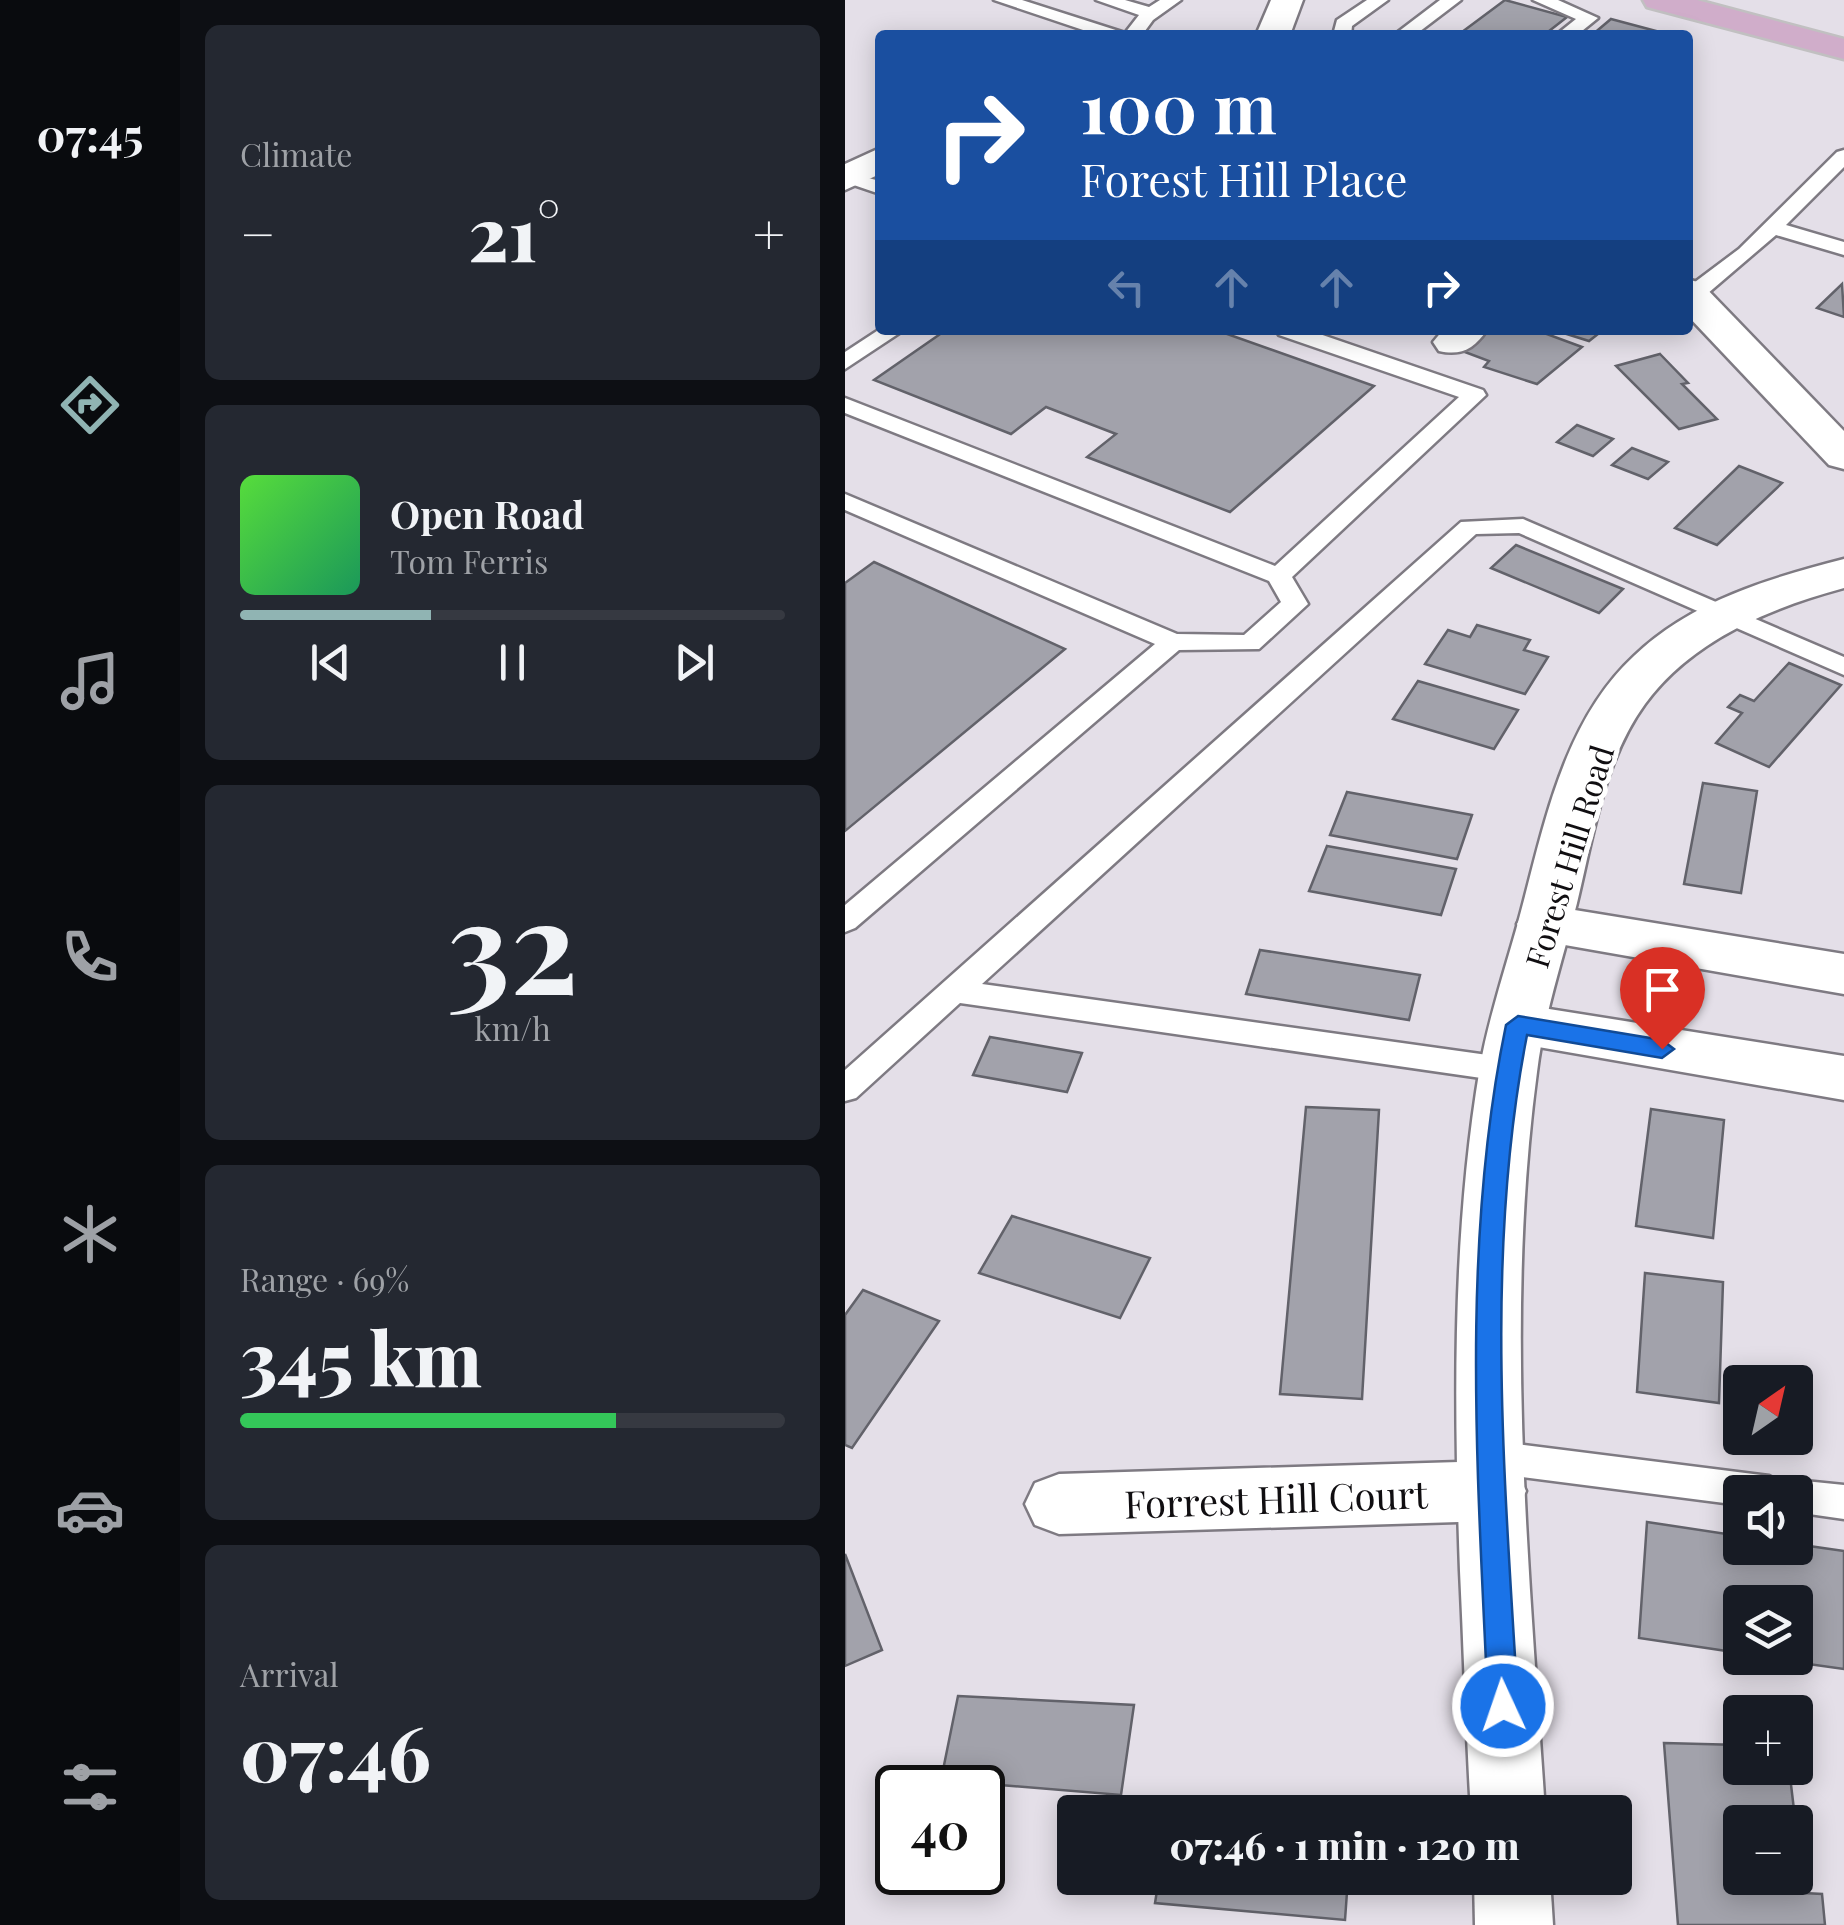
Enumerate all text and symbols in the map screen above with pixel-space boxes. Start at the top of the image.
text: 100 m [1080,58,1277,152]
icon: right [915,70,1045,200]
text: 07:45 [37,103,143,163]
text: Climate [240,132,352,175]
text: Forest Hill Place [1080,148,1408,208]
text: 21° [468,181,560,281]
text: − [240,195,276,269]
text: + [753,195,785,269]
icon: left [1099,260,1154,315]
icon: ahead [1204,260,1259,315]
icon: ahead [1309,260,1364,315]
icon: right [1414,260,1469,315]
icon: directions [55,370,125,440]
text: Open Road [390,488,584,539]
text: Tom Ferris [390,539,548,582]
icon: previous [303,635,358,690]
icon: pause [485,635,540,690]
icon: next [667,635,722,690]
icon: music [55,646,125,716]
street label: Forest Hill Road [1514,739,1622,973]
text: 32 [447,854,578,1028]
icon: phone [55,922,125,992]
pin [1620,947,1705,1050]
icon: arrive [1635,962,1690,1017]
text: km/h [474,1006,551,1049]
icon: climate [55,1199,125,1269]
text: Range · 69% [240,1257,409,1300]
text: 345 km [240,1306,482,1406]
north arrow [1723,1365,1813,1455]
map controls [1723,1365,1813,1895]
street label: Forrest Hill Court [1123,1467,1429,1529]
icon: car [55,1475,125,1545]
button: sound [1723,1475,1813,1565]
button: layers [1723,1585,1813,1675]
text: Arrival [240,1652,339,1695]
position arrow [1451,1654,1555,1758]
button: + [1723,1695,1813,1785]
text: 07:46 [240,1701,431,1801]
icon: filters [55,1752,125,1822]
speed limit sign: 40 [875,1765,1005,1895]
button: − [1723,1805,1813,1895]
text: 07:46 · 1 min · 120 m [1169,1819,1520,1870]

